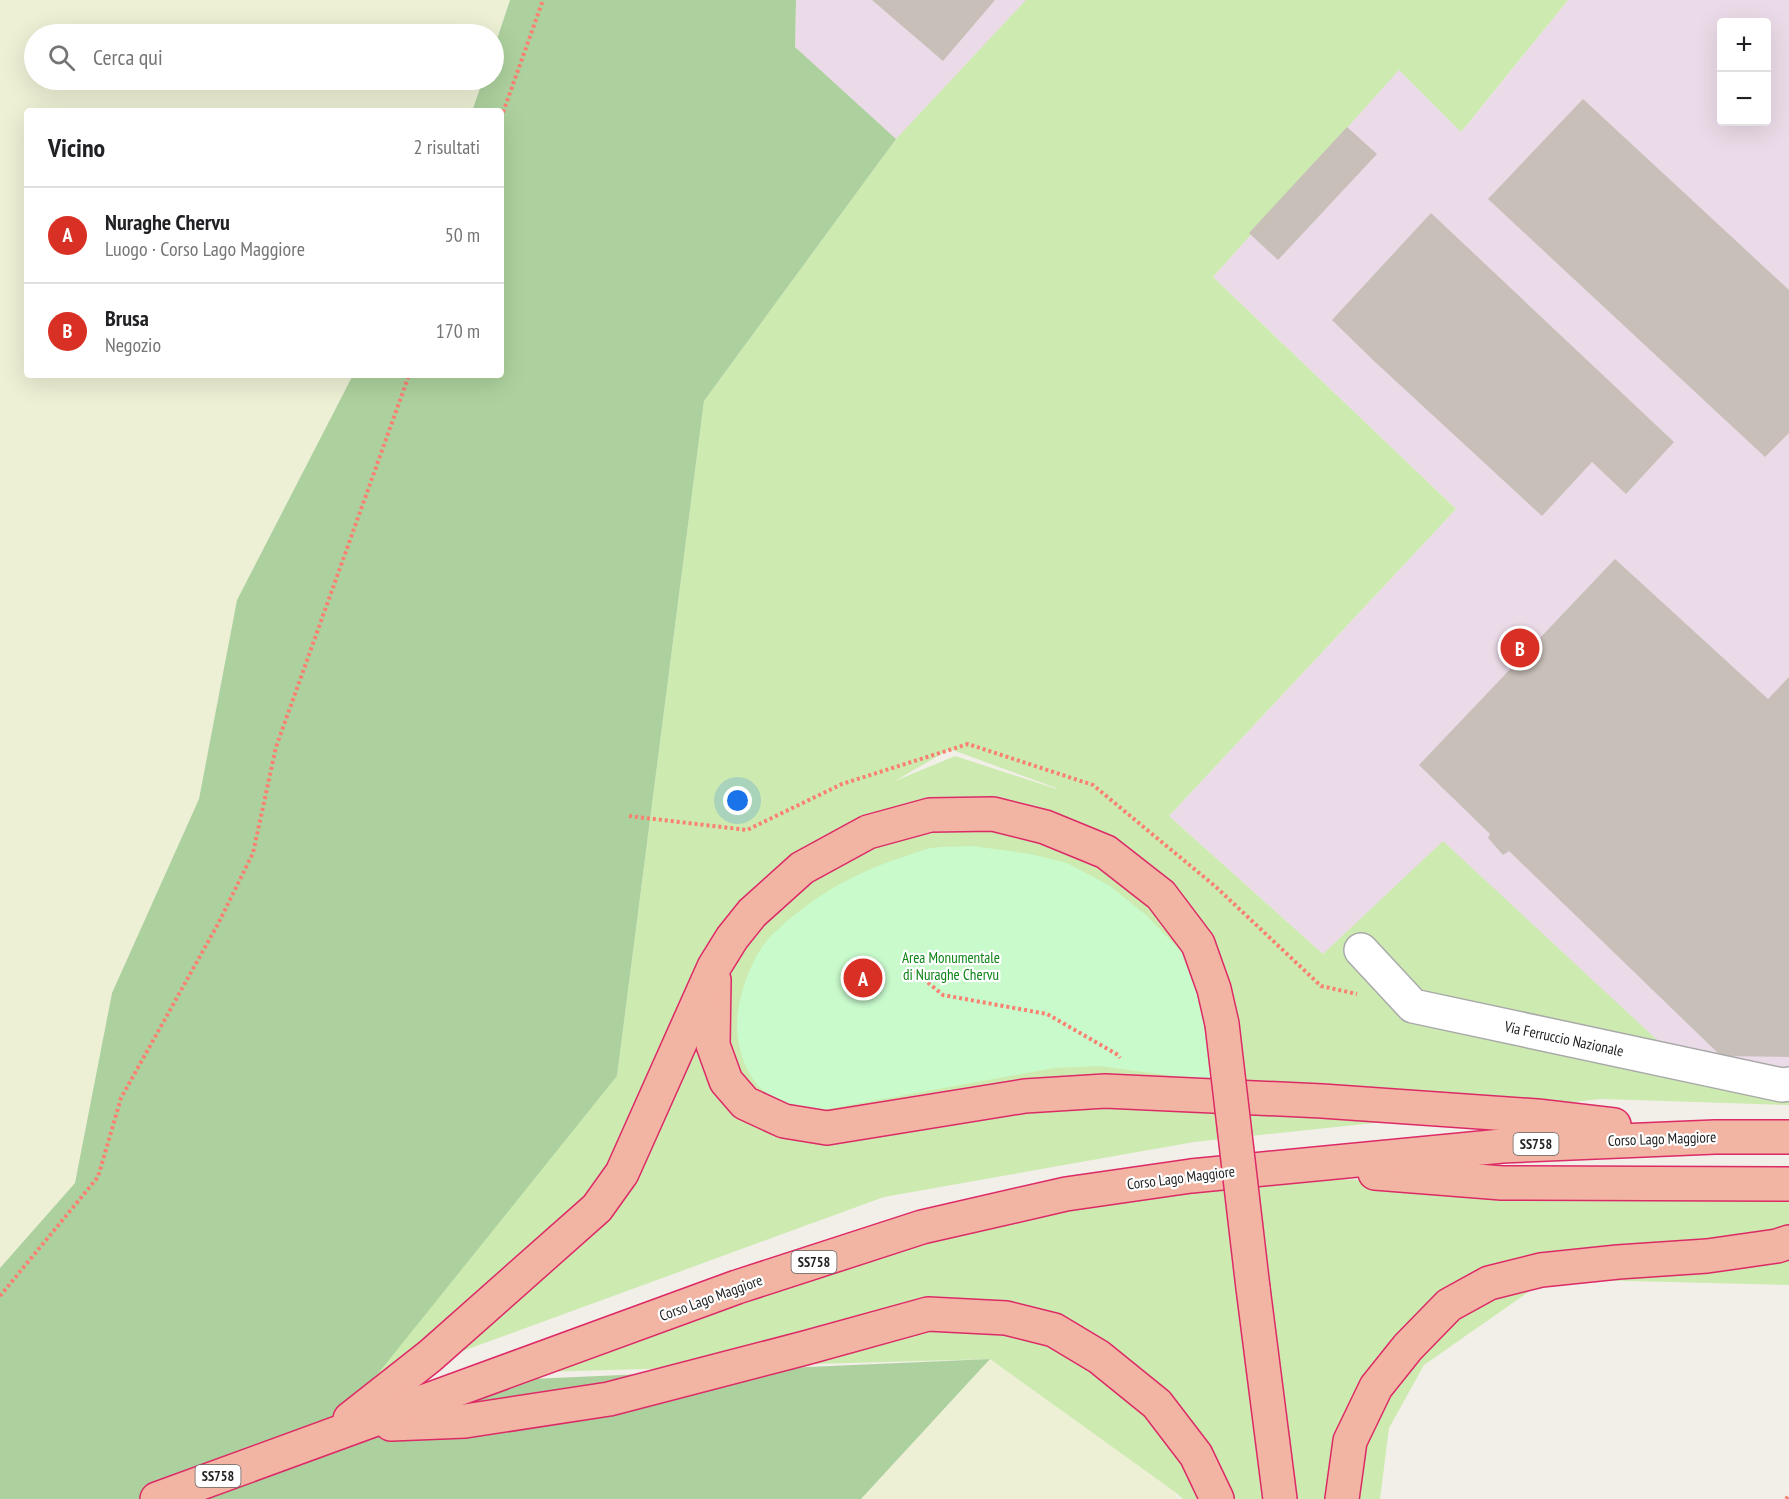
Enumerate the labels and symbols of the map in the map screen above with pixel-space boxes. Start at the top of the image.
pin: B [1500,626,1540,670]
your location [723,786,752,815]
park label: Area Monumentale di Nuraghe Chervu [902,948,1000,984]
pin: A [844,956,882,1000]
street label: Via Ferruccio Nazionale [1502,1016,1625,1060]
street label: Corso Lago Maggiore [1607,1127,1717,1150]
road number: SS758 [1514,1133,1558,1155]
street label: Corso Lago Maggiore [1126,1161,1236,1194]
road number: SS758 [792,1251,836,1273]
street label: Corso Lago Maggiore [657,1270,765,1325]
road number: SS758 [196,1465,240,1487]

